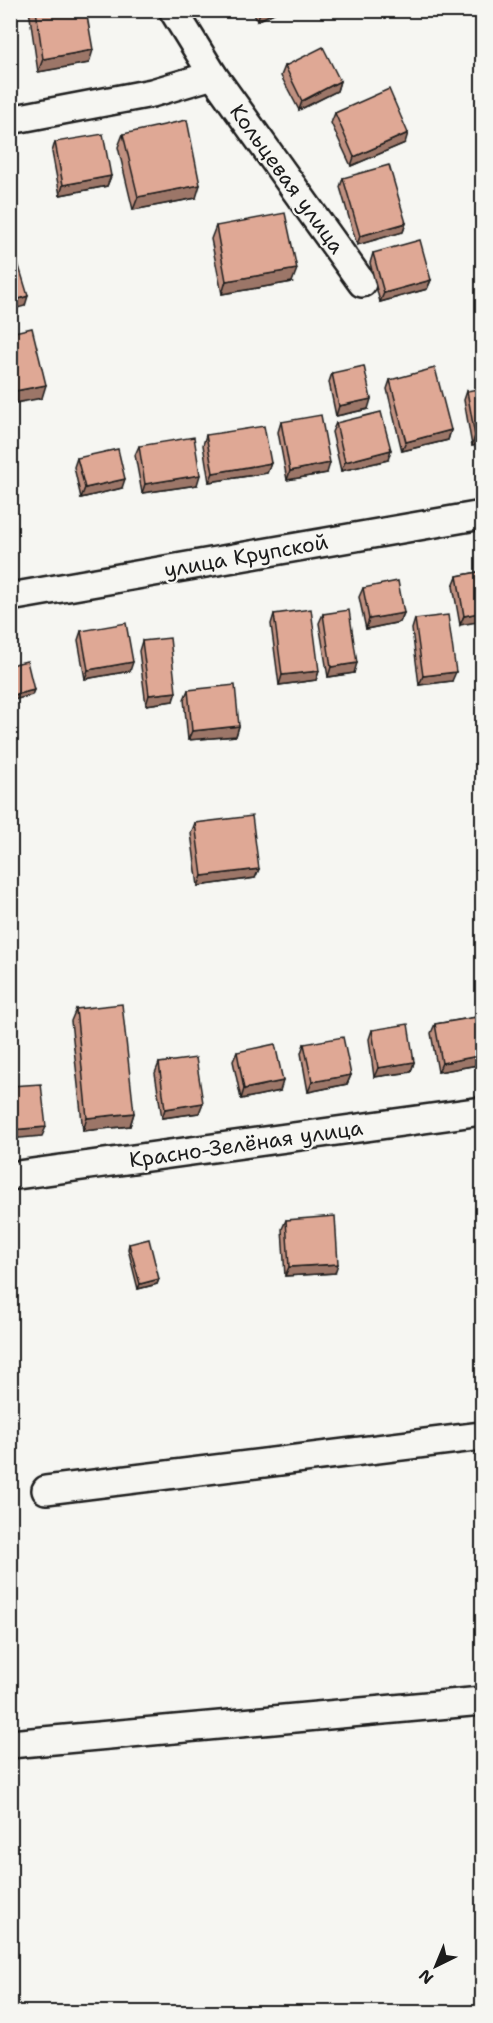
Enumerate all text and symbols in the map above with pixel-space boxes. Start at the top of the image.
street label: Кольцевая улица [223,99,351,259]
street label: улица Крупской [162,528,331,584]
street label: Красно-Зелёная улица [127,1114,365,1174]
north arrow [406,1936,466,1996]
text: N [414,1965,438,1989]

